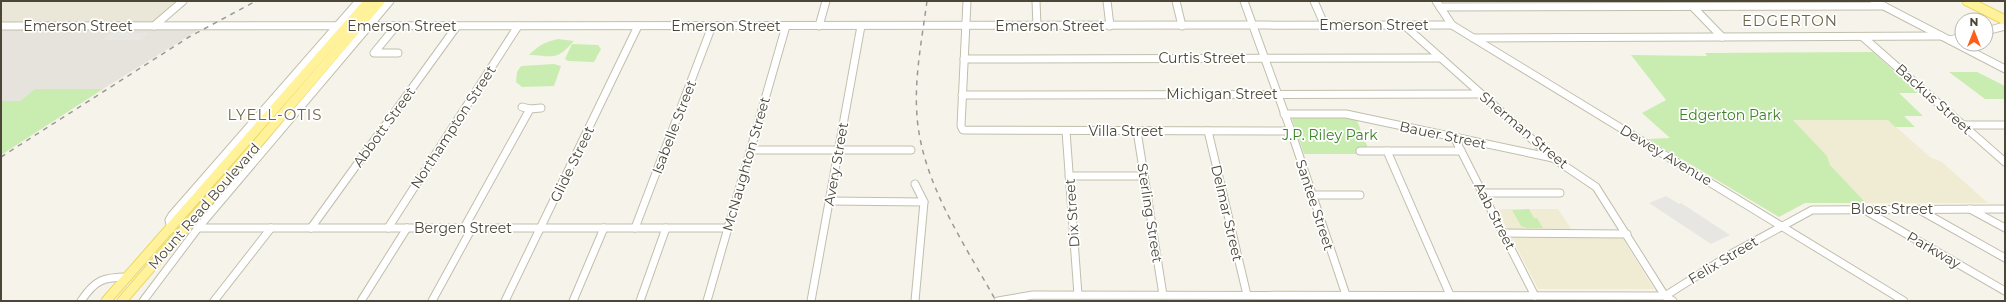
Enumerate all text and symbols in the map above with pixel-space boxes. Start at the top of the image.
district label: EDGERTON [1742,11,1838,30]
north arrow [1954,12,1994,52]
text: N [1970,15,1978,29]
street label: Emerson Street [1319,16,1429,34]
street label: Emerson Street [23,17,133,35]
street label: Emerson Street [347,17,457,35]
street label: Emerson Street [671,17,781,35]
street label: Emerson Street [995,17,1105,35]
street label: Curtis Street [1158,49,1246,67]
street label: Backus Street [1892,60,1976,138]
street label: Northampton Street [406,62,500,192]
street label: Isabelle Street [648,77,700,177]
street label: Abbott Street [349,83,419,171]
street label: Michigan Street [1166,85,1278,103]
street label: Sherman Street [1476,88,1572,173]
street label: McNaughton Street [718,94,774,233]
district label: LYELL-OTIS [227,105,323,124]
park label: Edgerton Park [1679,106,1782,124]
street label: Bauer Street [1398,117,1488,153]
street label: Avery Street [820,120,852,207]
street label: Dewey Avenue [1617,120,1715,190]
street label: Villa Street [1088,122,1164,140]
street label: Glide Street [546,123,598,205]
park label: J.P. Riley Park [1281,126,1378,144]
street label: Mount Read Boulevard [144,139,264,273]
street label: Santee Street [1292,157,1338,253]
street label: Sterling Street [1133,162,1167,264]
street label: Delmar Street [1207,163,1247,263]
street label: Dix Street [1061,178,1083,248]
street label: Aab Street [1470,179,1520,253]
street label: Bloss Street [1851,200,1934,218]
street label: Bergen Street [414,219,512,237]
street label: Parkway [1904,227,1964,273]
street label: Felix Street [1685,232,1761,288]

